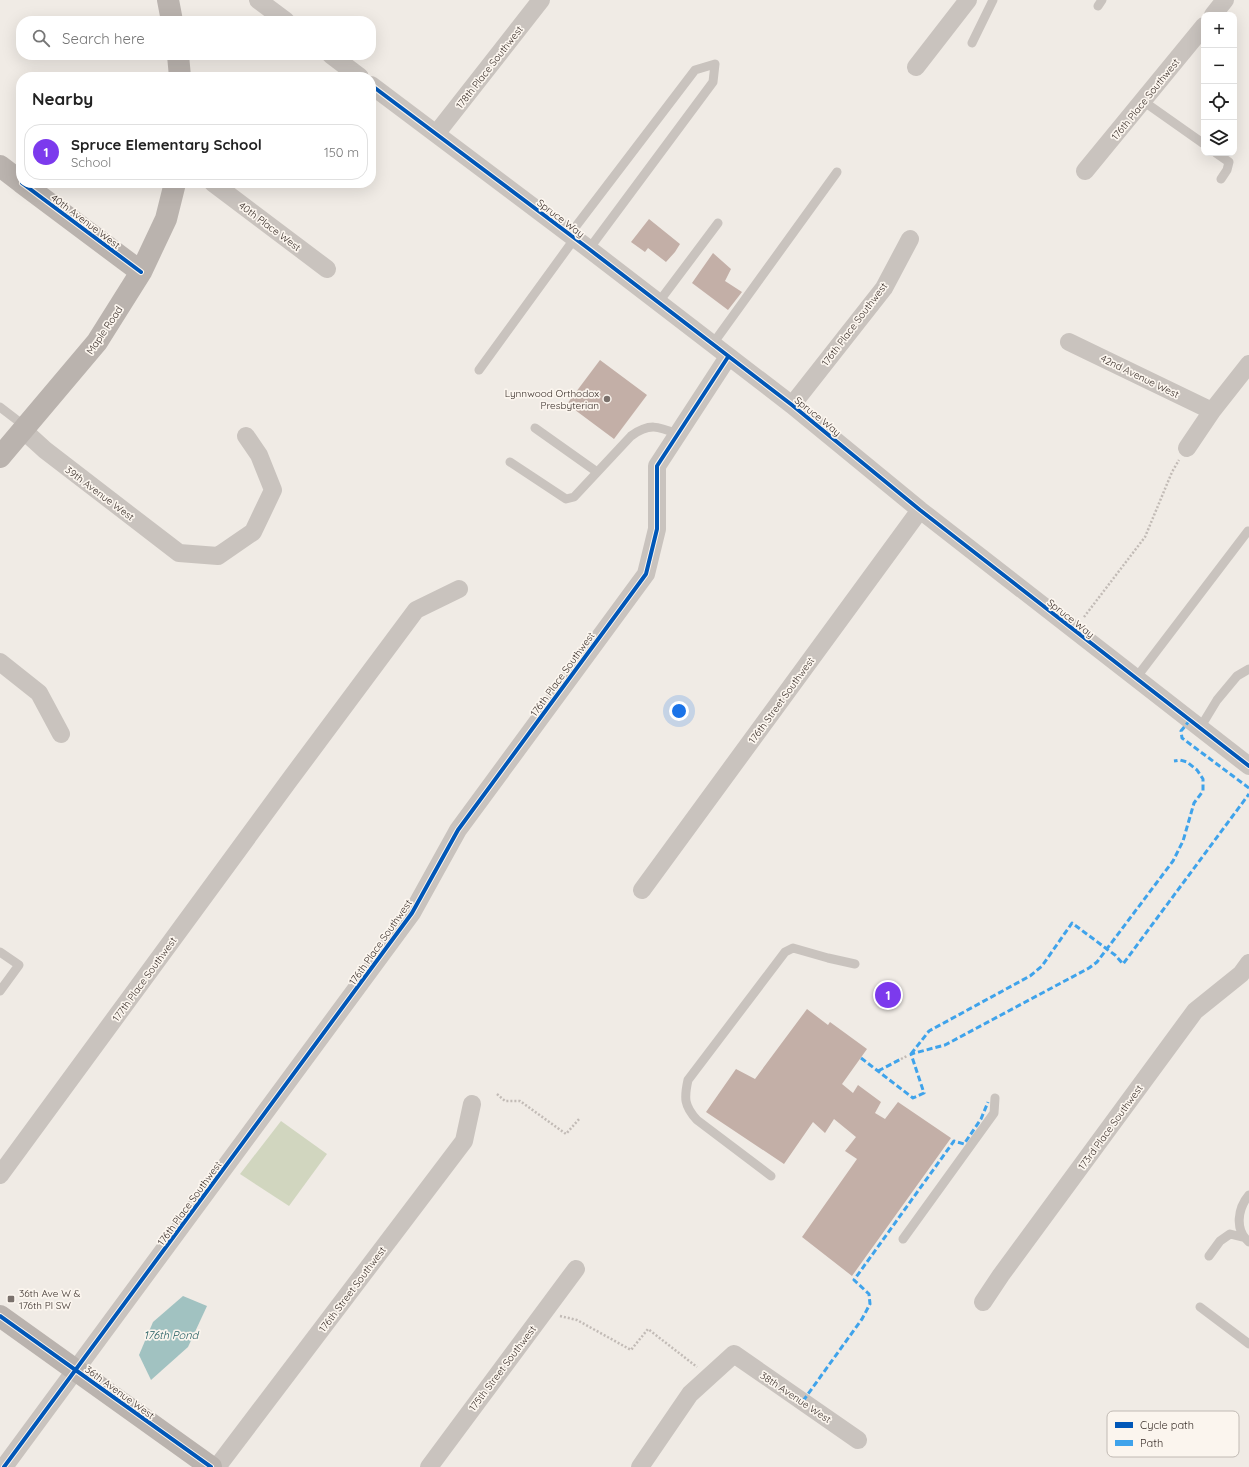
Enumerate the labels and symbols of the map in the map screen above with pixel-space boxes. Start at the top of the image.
street label: 178th Place Southwest [453,23,526,111]
street label: 176th Place Southwest [1108,55,1183,143]
street label: 40th Avenue West [49,191,123,252]
street label: Spruce Way [534,196,587,240]
street label: 40th Place West [236,199,304,254]
street label: 176th Place Southwest [819,279,890,369]
street label: Maple Road [83,304,125,357]
street label: 42nd Avenue West [1098,352,1182,401]
place label: Lynnwood Orthodox Presbyterian [505,387,599,412]
marker: Lynnwood Orthodox Presbyterian [602,394,612,404]
street label: Spruce Way [792,394,844,439]
street label: 39th Avenue West [63,463,137,524]
street label: Spruce Way [1045,596,1097,641]
street label: 176th Place Southwest [527,629,598,719]
street label: 176th Street Southwest [746,654,817,746]
your location [669,701,689,721]
street label: 176th Place Southwest [346,897,415,987]
street label: 177th Place Southwest [109,934,180,1024]
pin: 1 [875,980,901,1010]
street label: 173rd Place Southwest [1075,1082,1146,1172]
street label: 176th Place Southwest [154,1158,225,1248]
street label: 176th Street Southwest [316,1244,389,1335]
place label: 36th Ave W & 176th Pl SW [19,1287,81,1312]
marker: 36th Ave W & 176th Pl SW [6,1294,16,1304]
street label: 175th Street Southwest [466,1322,539,1414]
water label: 176th Pond [144,1328,200,1342]
street label: 36th Avenue West [82,1363,157,1422]
street label: 38th Avenue West [758,1369,834,1426]
legend [1107,1411,1239,1457]
text: Cycle path [1140,1418,1194,1432]
text: Path [1140,1436,1163,1450]

